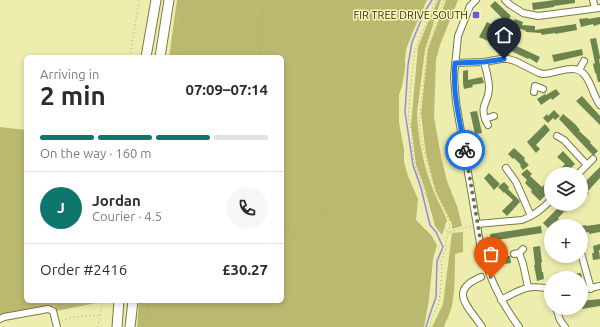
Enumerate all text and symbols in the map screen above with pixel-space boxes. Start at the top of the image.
place label: FIR TREE DRIVE SOUTH [353,9,468,21]
marker: FIR TREE DRIVE SOUTH [471,10,481,20]
pin [487,18,521,59]
icon: home [493,24,515,46]
text: Arriving in [40,67,99,81]
text: 2 min [40,81,106,110]
text: 07:09–07:14 [185,81,268,98]
courier [445,130,485,170]
icon: bike [454,139,476,161]
text: On the way · 160 m [40,146,152,160]
map controls [544,167,588,315]
button: layers [544,167,588,211]
button: phone [226,187,268,229]
text: Jordan [92,192,141,209]
text: J [57,199,65,216]
text: Courier · 4.5 [92,209,162,223]
button: + [544,219,588,263]
pin [474,237,508,278]
icon: bag [480,243,502,265]
text: Order #2416 [40,261,127,278]
text: £30.27 [222,261,268,278]
button: − [544,271,588,315]

